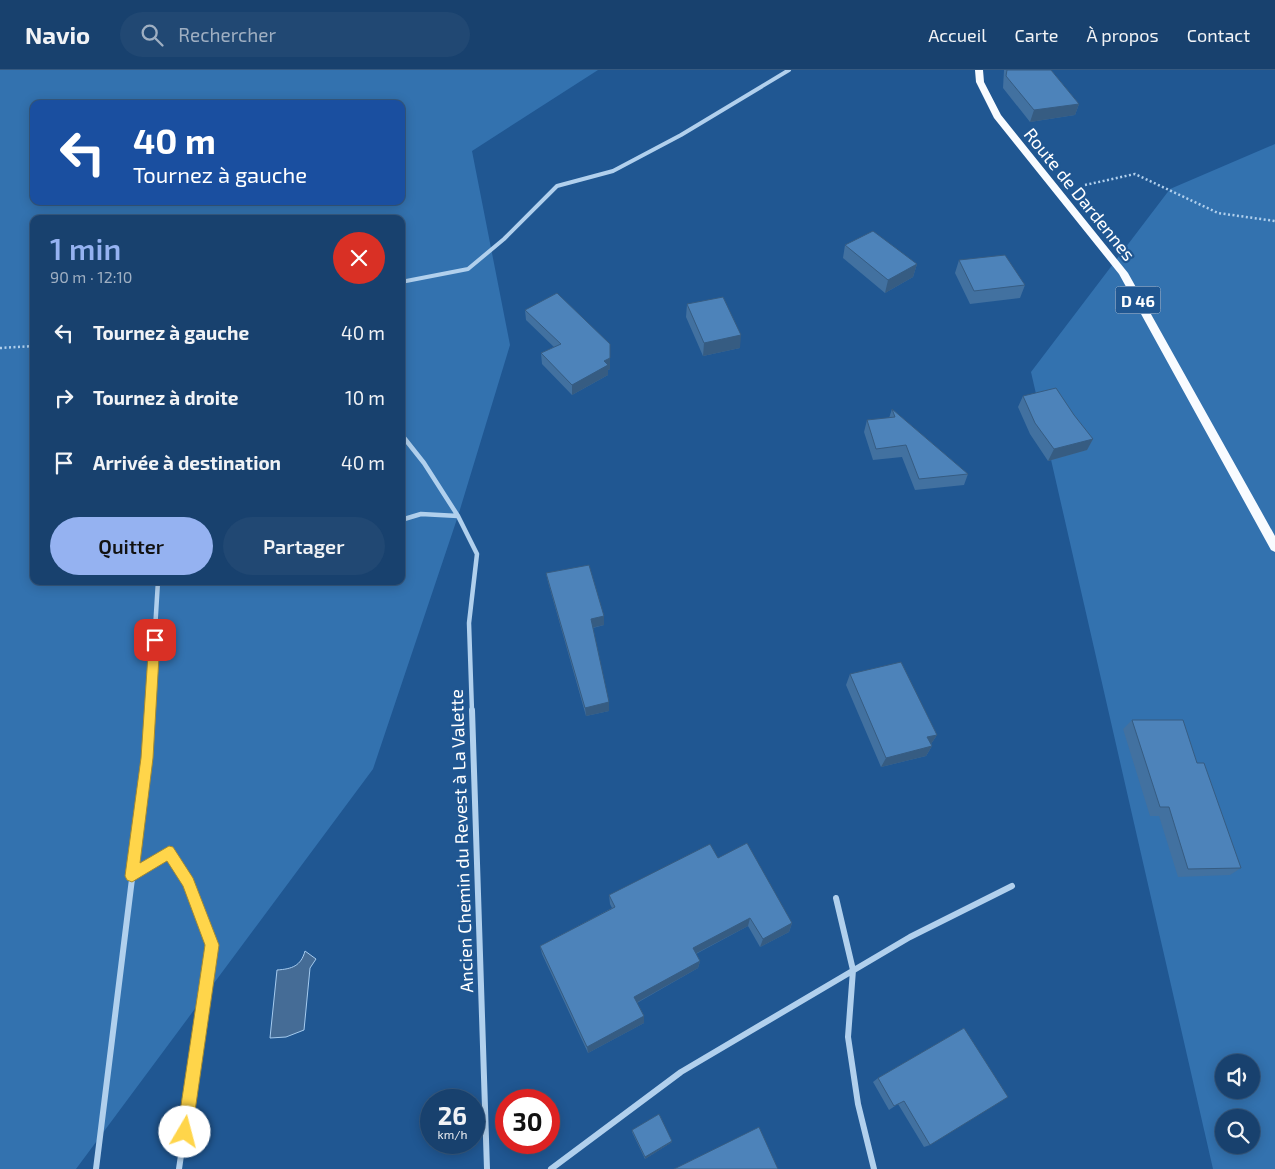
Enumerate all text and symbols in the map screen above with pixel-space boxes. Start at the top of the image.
search box [120,12,470,57]
text: Navio [25,20,90,49]
icon: search [138,21,166,49]
text: Rechercher [178,23,276,46]
text: Accueil [928,24,987,46]
text: Carte [1015,24,1058,46]
text: À propos [1086,24,1159,46]
text: Contact [1187,24,1250,46]
text: 40 m [133,119,216,161]
icon: left [50,120,115,185]
street label: Route de Dardennes [1020,123,1140,265]
text: Tournez à gauche [133,161,307,187]
text: 1 min [50,230,121,266]
button: close [333,232,385,284]
text: 90 m · 12:10 [50,267,132,286]
road number: D 46 [1116,286,1160,314]
icon: left [50,319,78,347]
text: Tournez à gauche [93,321,249,344]
text: 40 m [341,321,385,344]
icon: right [50,384,78,412]
text: Tournez à droite [93,386,239,409]
text: 10 m [345,386,385,409]
icon: arrive [50,449,78,477]
text: Arrivée à destination [93,451,281,474]
text: 40 m [341,451,385,474]
button: Quitter [50,517,213,575]
button: Partager [223,517,385,575]
pin [134,619,176,661]
icon: arrive [141,626,169,654]
street label: Ancien Chemin du Revest à La Valette [445,689,477,993]
map controls [1215,1054,1260,1154]
button: sound [1215,1054,1260,1099]
speed limit sign: 30 [495,1089,560,1154]
text: 26 [438,1100,467,1130]
position arrow [158,1105,210,1157]
button: search [1215,1109,1260,1154]
text: km/h [438,1127,467,1141]

